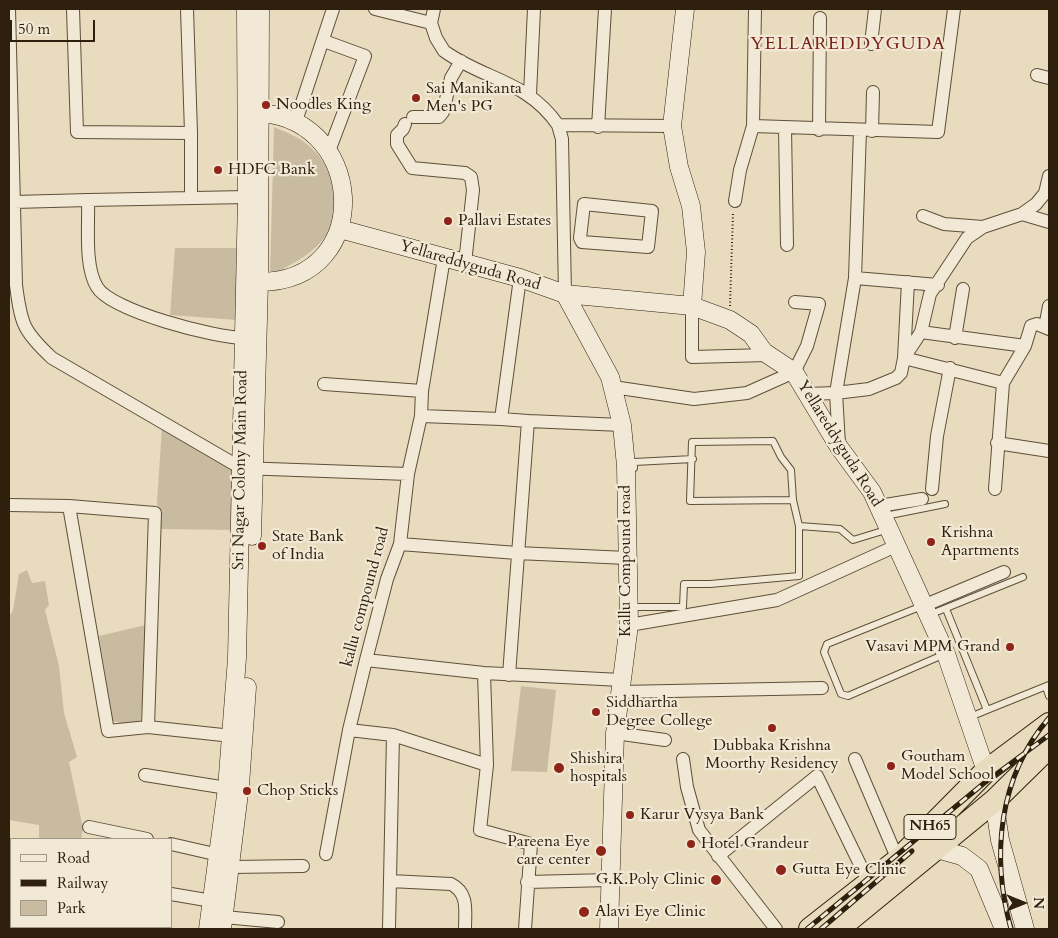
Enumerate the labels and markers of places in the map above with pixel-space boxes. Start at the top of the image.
place label: Sai Manikanta Men's PG [426,79,522,117]
marker: Sai Manikanta Men's PG [410,92,422,104]
place label: Noodles King [276,95,371,115]
marker: Noodles King [260,99,272,111]
place label: HDFC Bank [228,160,315,180]
marker: HDFC Bank [212,164,224,176]
place label: Pallavi Estates [458,211,551,231]
marker: Pallavi Estates [442,215,454,227]
place label: Krishna Apartments [941,523,1019,561]
place label: State Bank of India [272,527,344,565]
marker: Krishna Apartments [925,536,937,548]
marker: State Bank of India [256,540,268,552]
place label: Vasavi MPM Grand [865,637,1000,657]
marker: Vasavi MPM Grand [1004,641,1016,653]
place label: Siddhartha Degree College [606,693,712,731]
marker: Siddhartha Degree College [590,706,602,718]
marker: Dubbaka Krishna Moorthy Residency [766,722,778,734]
place label: Dubbaka Krishna Moorthy Residency [705,736,839,774]
place label: Goutham Model School [901,747,994,785]
place label: Shishira hospitals [570,749,627,787]
marker: Goutham Model School [885,760,897,772]
marker: Shishira hospitals [552,761,566,775]
place label: Chop Sticks [257,781,338,801]
marker: Chop Sticks [241,785,253,797]
place label: Karur Vysya Bank [640,805,764,825]
marker: Karur Vysya Bank [624,809,636,821]
place label: Pareena Eye care center [507,832,590,870]
place label: Hotel Grandeur [701,834,809,854]
marker: Hotel Grandeur [685,838,697,850]
marker: Pareena Eye care center [594,844,608,858]
place label: Gutta Eye Clinic [792,860,906,880]
marker: Gutta Eye Clinic [774,863,788,877]
place label: G.K.Poly Clinic [596,870,705,890]
marker: G.K.Poly Clinic [709,873,723,887]
place label: Alavi Eye Clinic [595,902,706,922]
marker: Alavi Eye Clinic [577,905,591,919]

